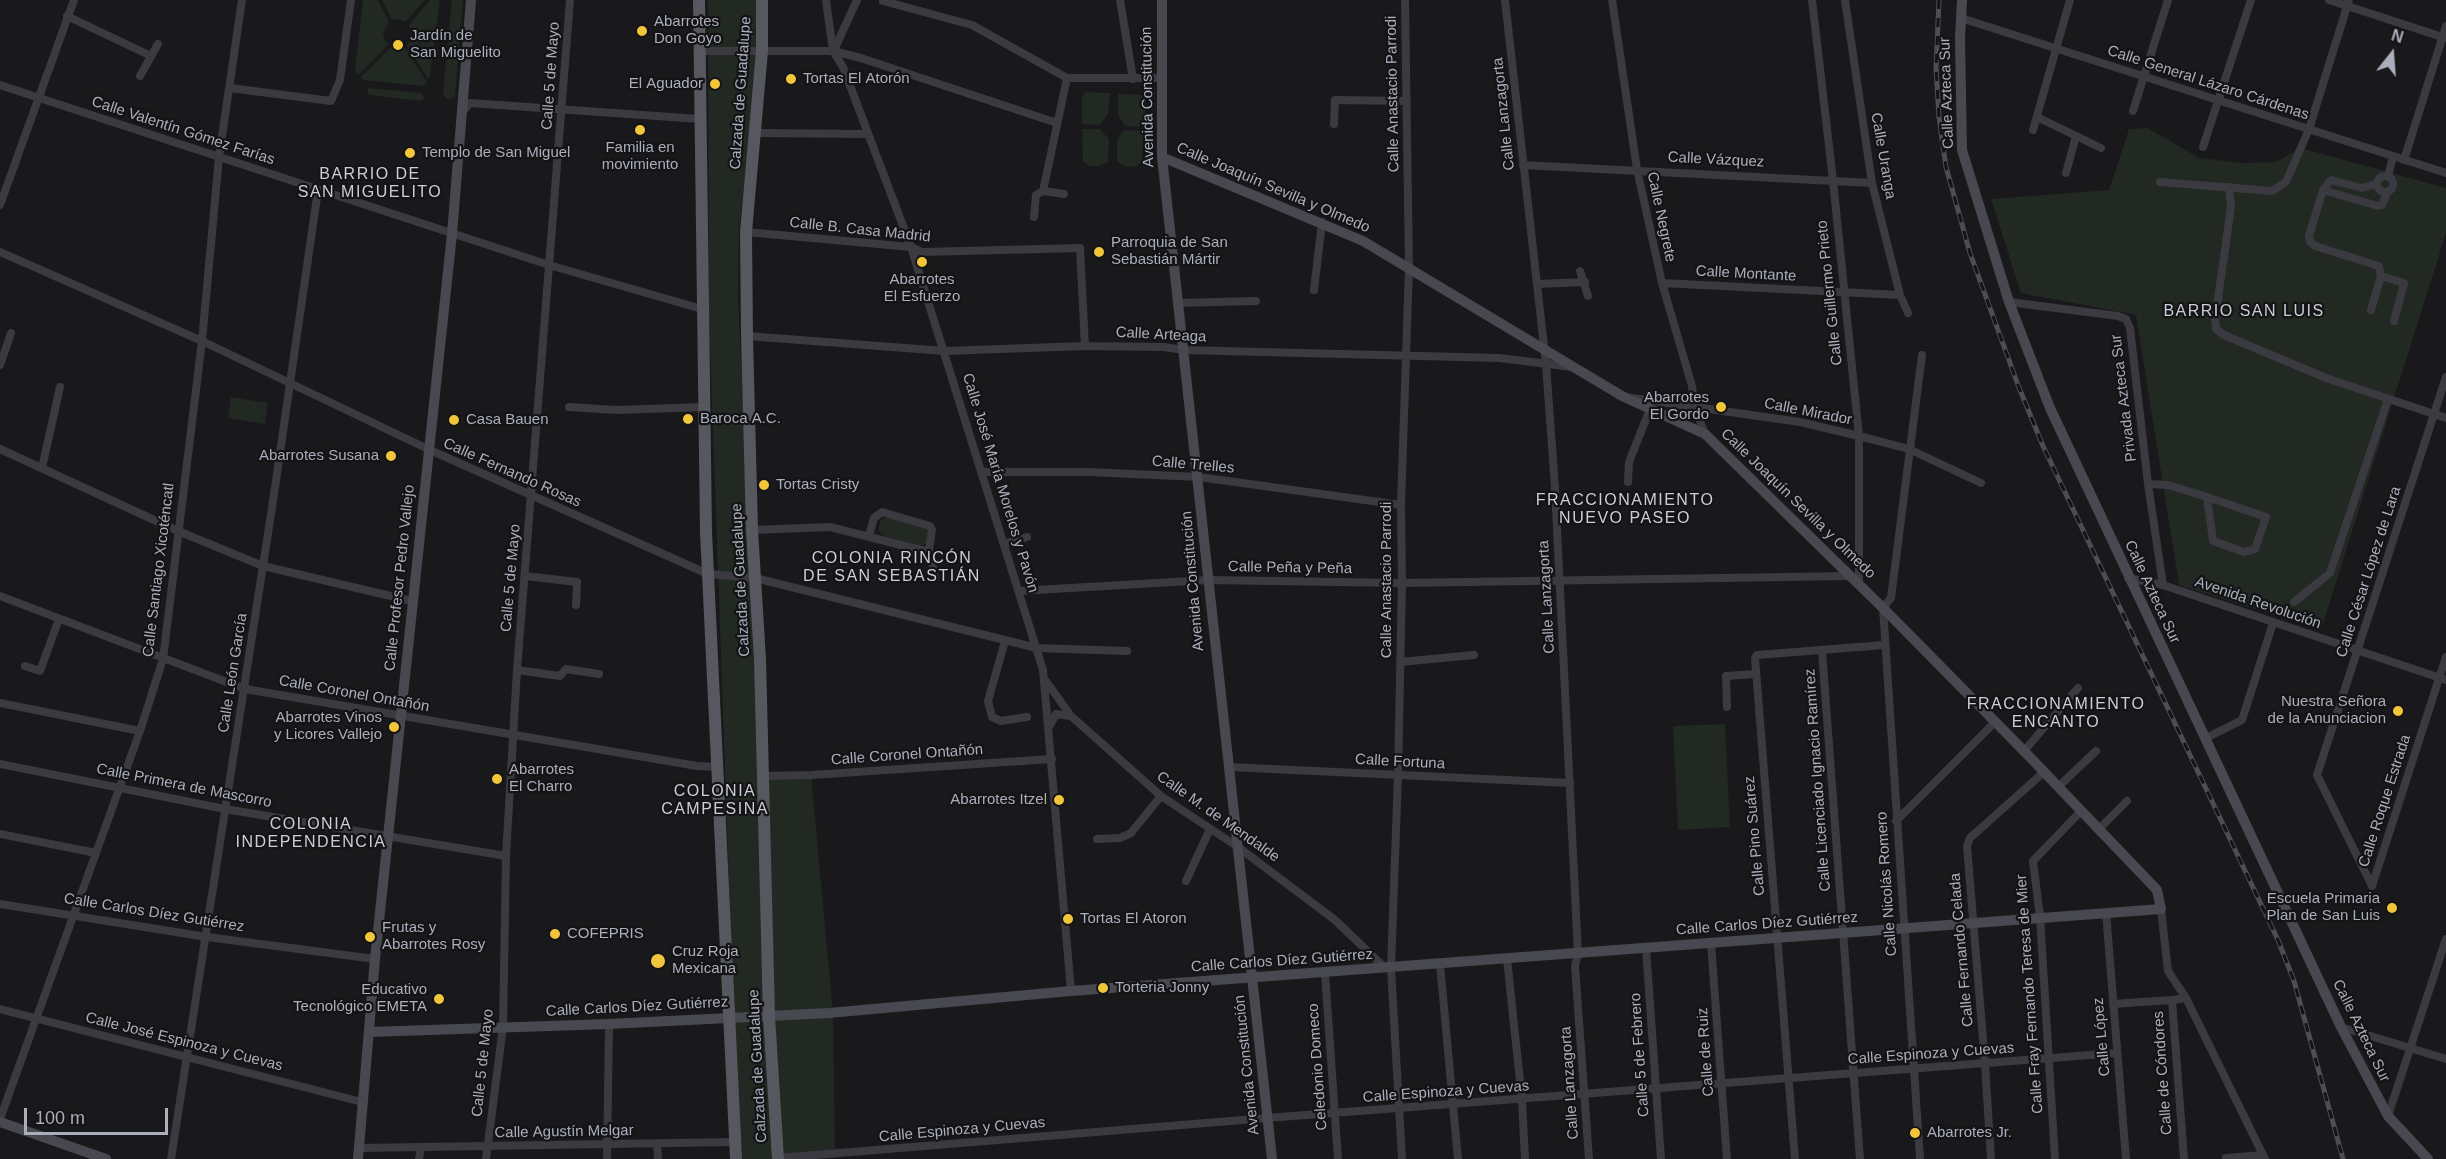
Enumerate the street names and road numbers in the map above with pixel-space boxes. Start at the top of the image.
street label: Calle Anastacio Parrodi [1383,15,1403,173]
street label: Calzada de Guadalupe [727,16,755,170]
street label: Calle 5 de Mayo [538,21,564,131]
street label: Avenida Constitución [1138,27,1158,167]
street label: Calle Azteca Sur [1936,37,1958,149]
street label: Calle General Lázaro Cárdenas [2105,42,2311,124]
street label: Calle Lanzagorta [1489,57,1519,171]
street label: Calle Valentín Gómez Farías [89,93,277,169]
street label: Calle Uranga [1867,111,1899,201]
street label: Calle Joaquín Sevilla y Olmedo [1174,139,1372,237]
street label: Calle Vázquez [1667,148,1765,172]
street label: Calle Negrete [1643,170,1679,264]
street label: Calle B. Casa Madrid [789,214,931,246]
street label: Calle Guillermo Prieto [1813,220,1847,366]
street label: Calle Montante [1695,262,1797,286]
street label: Calle Arteaga [1115,324,1207,346]
street label: Privada Azteca Sur [2107,333,2141,463]
street label: Calle José María Morelos y Pavón [958,371,1042,595]
street label: Calle Mirador [1763,395,1853,429]
street label: Calle Joaquín Sevilla y Olmedo [1717,425,1879,583]
street label: Calle Fernando Rosas [440,434,584,512]
street label: Calle Trelles [1151,452,1235,478]
street label: Calle Santiago Xicoténcatl [139,482,179,658]
street label: Calle Profesor Pedro Vallejo [381,484,419,672]
street label: Calle César López de Lara [2333,484,2405,660]
street label: Calle Anastacio Parrodi [1378,502,1396,658]
street label: Calzada de Guadalupe [728,503,754,657]
street label: Avenida Constitución [1178,510,1208,652]
street label: Calle 5 de Mayo [497,523,525,633]
street label: Calle Azteca Sur [2120,538,2184,646]
street label: Calle Lanzagorta [1535,540,1559,654]
street label: Calle Peña y Peña [1228,558,1352,578]
street label: Avenida Revolución [2193,573,2323,633]
street label: Calle León García [215,612,251,734]
street label: Calle Licenciado Ignacio Ramírez [1801,668,1835,892]
street label: Calle Coronel Ontañón [277,672,431,716]
street label: Calle Roque Estrada [2355,732,2415,870]
street label: Calle Coronel Ontañón [830,741,984,769]
street label: Calle Fortuna [1355,751,1445,773]
street label: Calle Primera de Mascorro [95,760,273,812]
street label: Calle M. de Mendalde [1153,768,1283,866]
street label: Calle Pino Suárez [1741,775,1769,897]
street label: Calle Nicolás Romero [1873,811,1901,957]
street label: Calle Fernando Celada [1946,872,1978,1028]
street label: Calle Fray Fernando Teresa de Mier [2013,874,2047,1114]
street label: Calle Carlos Díez Gutiérrez [62,890,246,936]
street label: Calle Carlos Díez Gutiérrez [1675,909,1859,939]
street label: Calle Carlos Díez Gutiérrez [1190,946,1374,976]
street label: Calle Azteca Sur [2328,977,2394,1085]
street label: Calzada de Guadalupe [745,989,771,1143]
street label: Calle 5 de Febrero [1627,992,1653,1118]
street label: Calle Carlos Díez Gutiérrez [545,993,729,1021]
street label: Avenida Constitución [1231,994,1263,1136]
street label: Calle López [2090,997,2114,1077]
street label: Celedonio Domeco [1305,1003,1331,1131]
street label: Calle de Ruiz [1694,1007,1718,1097]
street label: Calle 5 de Mayo [468,1008,498,1118]
street label: Calle José Espinoza y Cuevas [84,1009,284,1075]
street label: Calle de Cóndores [2150,1010,2176,1136]
street label: Calle Lanzagorta [1557,1026,1583,1140]
street label: Calle Espinoza y Cuevas [1847,1039,2015,1069]
street label: Calle Espinoza y Cuevas [1362,1077,1530,1107]
street label: Calle Espinoza y Cuevas [878,1114,1046,1146]
street label: Calle Agustín Melgar [494,1122,634,1142]

